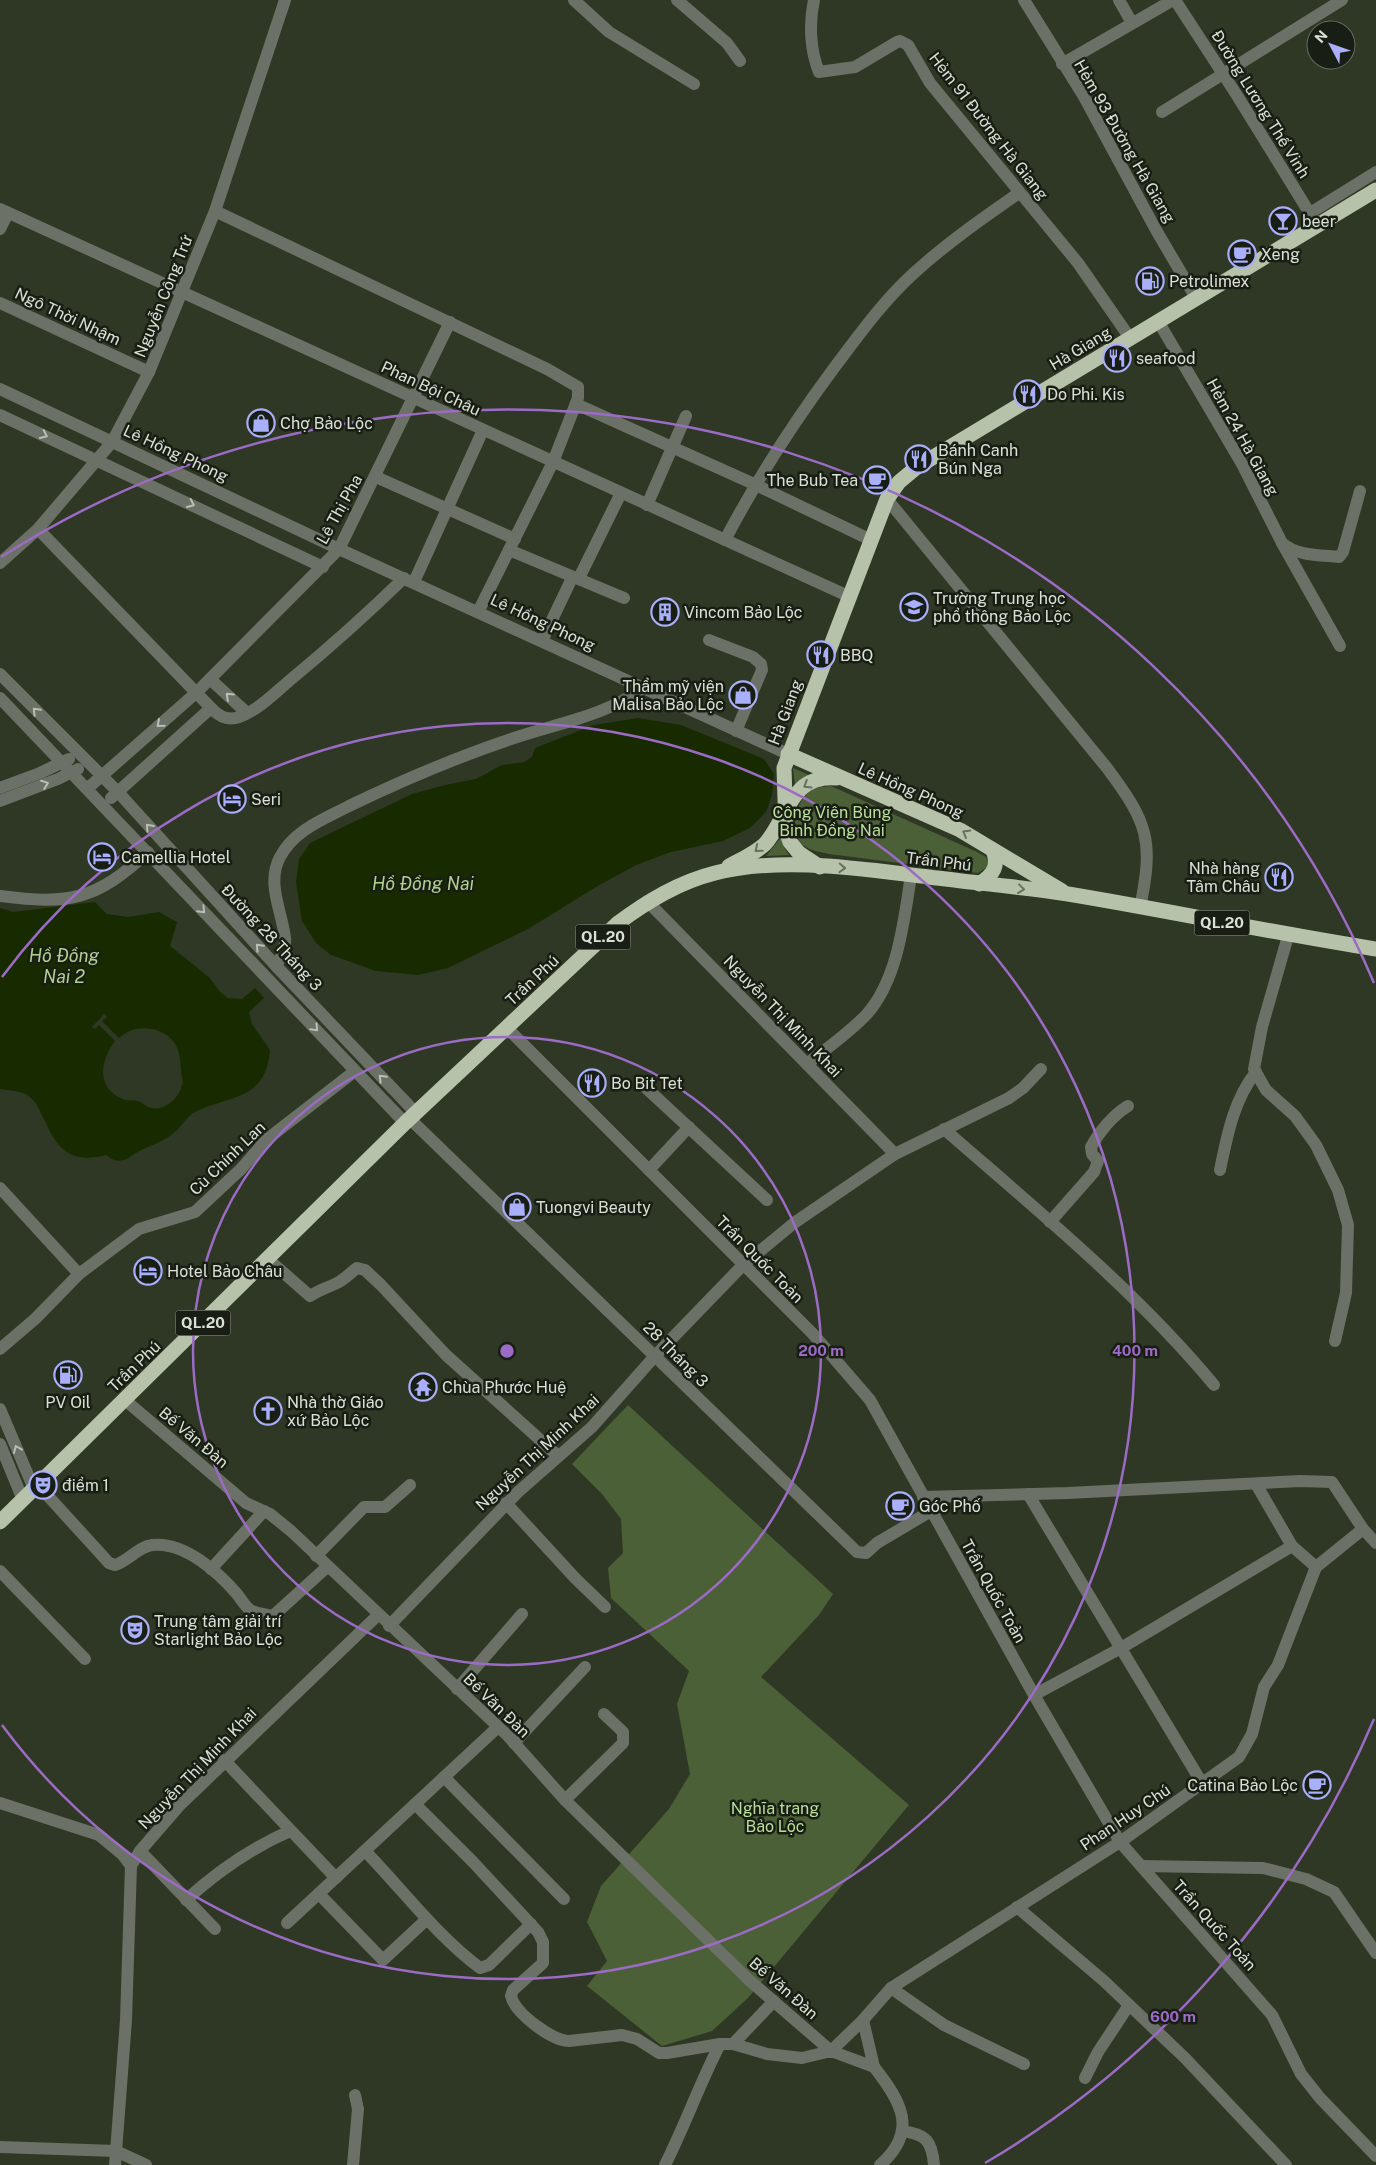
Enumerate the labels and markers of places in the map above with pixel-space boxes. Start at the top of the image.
bar icon: beer [1268,206,1298,236]
place label: beer [1302,212,1336,231]
cafe icon: Xeng [1227,239,1257,269]
place label: Xeng [1261,245,1300,264]
fuel station icon: Petrolimex [1135,266,1165,296]
place label: Petrolimex [1169,272,1249,291]
restaurant icon: seafood [1102,343,1132,373]
place label: seafood [1136,349,1196,368]
restaurant icon: Do Phi. Kis [1013,379,1043,409]
place label: Do Phi. Kis [1047,385,1125,404]
shop icon: Chợ Bảo Lộc [246,408,276,438]
place label: Chợ Bảo Lộc [280,414,373,433]
place label: Bánh Canh Bún Nga [938,441,1018,478]
restaurant icon: Bánh Canh Bún Nga [904,444,934,474]
cafe icon: The Bub Tea [862,465,892,495]
place label: The Bub Tea [767,471,858,490]
place label: Trường Trung học phổ thông Bảo Lộc [933,589,1071,626]
school or university icon: Trường Trung học phổ thông Bảo Lộc [899,592,929,622]
building icon: Vincom Bảo Lộc [650,597,680,627]
place label: Vincom Bảo Lộc [684,603,803,622]
restaurant icon: BBQ [806,640,836,670]
place label: BBQ [840,646,873,665]
place label: Thẩm mỹ viện Malisa Bảo Lộc [612,677,724,714]
shop icon: Thẩm mỹ viện Malisa Bảo Lộc [728,680,758,710]
hotel icon: Seri [217,784,247,814]
place label: Seri [251,790,281,809]
hotel icon: Camellia Hotel [87,842,117,872]
place label: Camellia Hotel [121,848,231,867]
place label: Nhà hàng Tâm Châu [1187,859,1260,896]
restaurant icon: Nhà hàng Tâm Châu [1264,862,1294,892]
restaurant icon: Bo Bit Tet [577,1068,607,1098]
place label: Bo Bit Tet [611,1074,683,1093]
shop icon: Tuongvi Beauty [502,1192,532,1222]
place label: Tuongvi Beauty [536,1198,651,1217]
hotel icon: Hotel Bảo Châu [133,1256,163,1286]
place label: Hotel Bảo Châu [167,1262,282,1281]
centre of rings [498,1342,516,1360]
fuel station icon: PV Oil [53,1360,83,1390]
temple icon: Chùa Phước Huệ [408,1372,438,1402]
place label: Chùa Phước Huệ [442,1378,566,1397]
place label: PV Oil [45,1393,91,1412]
place label: Nhà thờ Giáo xứ Bảo Lộc [287,1393,384,1430]
church icon: Nhà thờ Giáo xứ Bảo Lộc [253,1396,283,1426]
theatre icon: điểm 1 [28,1470,58,1500]
place label: điểm 1 [62,1476,109,1495]
cafe icon: Góc Phố [885,1491,915,1521]
place label: Góc Phố [919,1497,981,1516]
place label: Trung tâm giải trí Starlight Bảo Lộc [154,1612,283,1649]
theatre icon: Trung tâm giải trí Starlight Bảo Lộc [120,1615,150,1645]
cafe icon: Catina Bảo Lộc [1302,1770,1332,1800]
place label: Catina Bảo Lộc [1187,1776,1298,1795]

